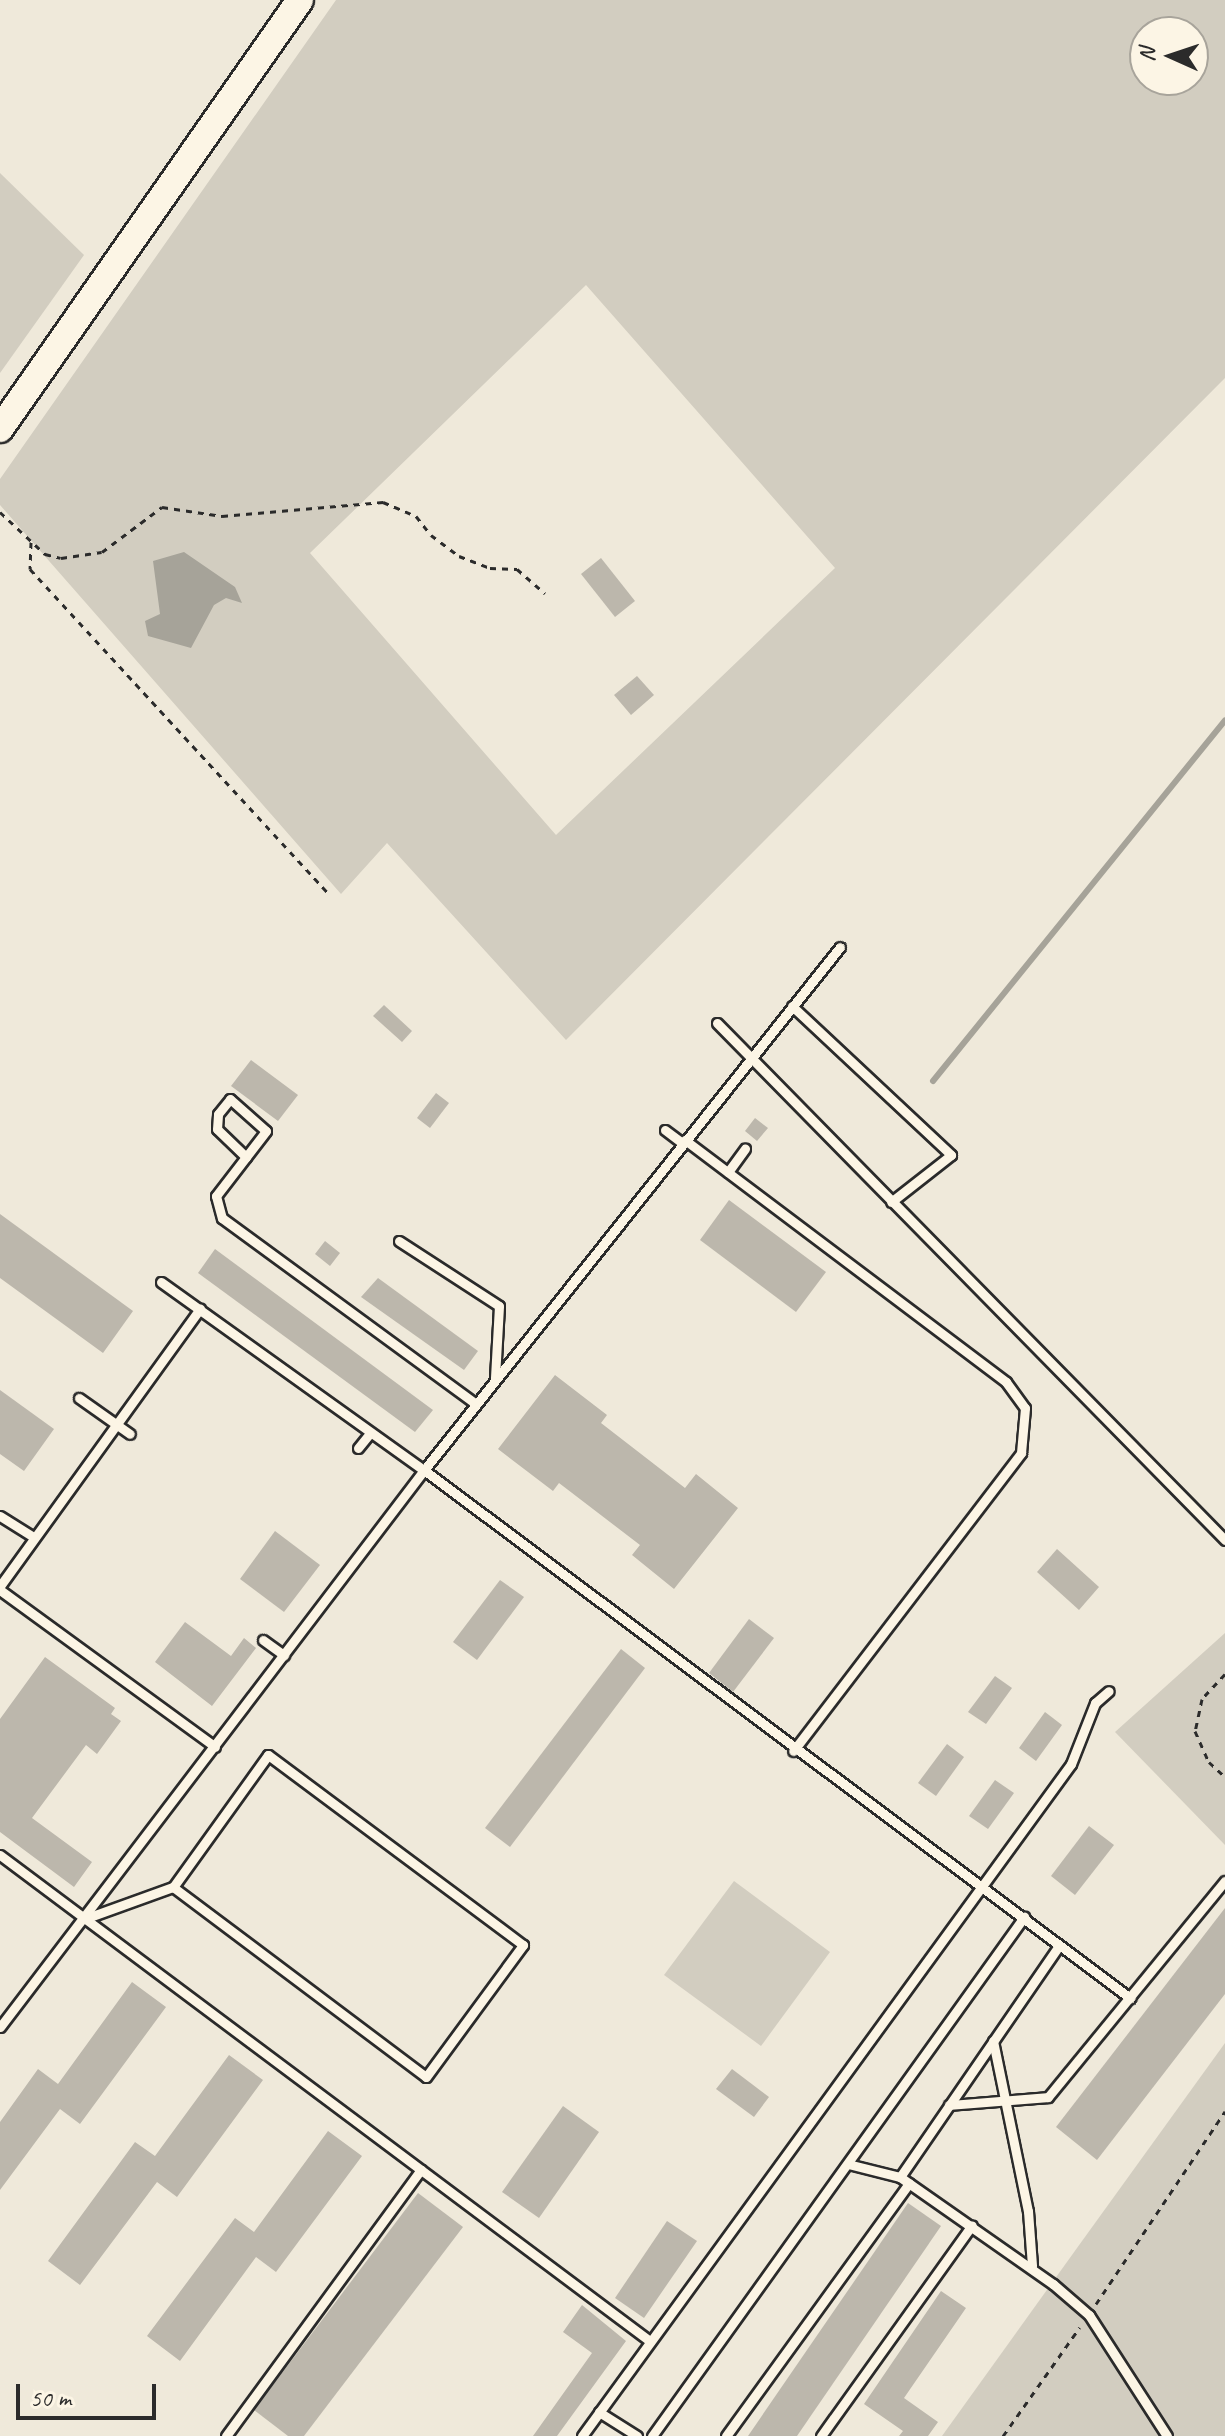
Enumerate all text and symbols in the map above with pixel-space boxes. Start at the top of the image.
north arrow [1129,16,1209,96]
text: N [1133,47,1161,62]
scale bar [20,2368,160,2418]
text: 50 m [30,2383,71,2413]

